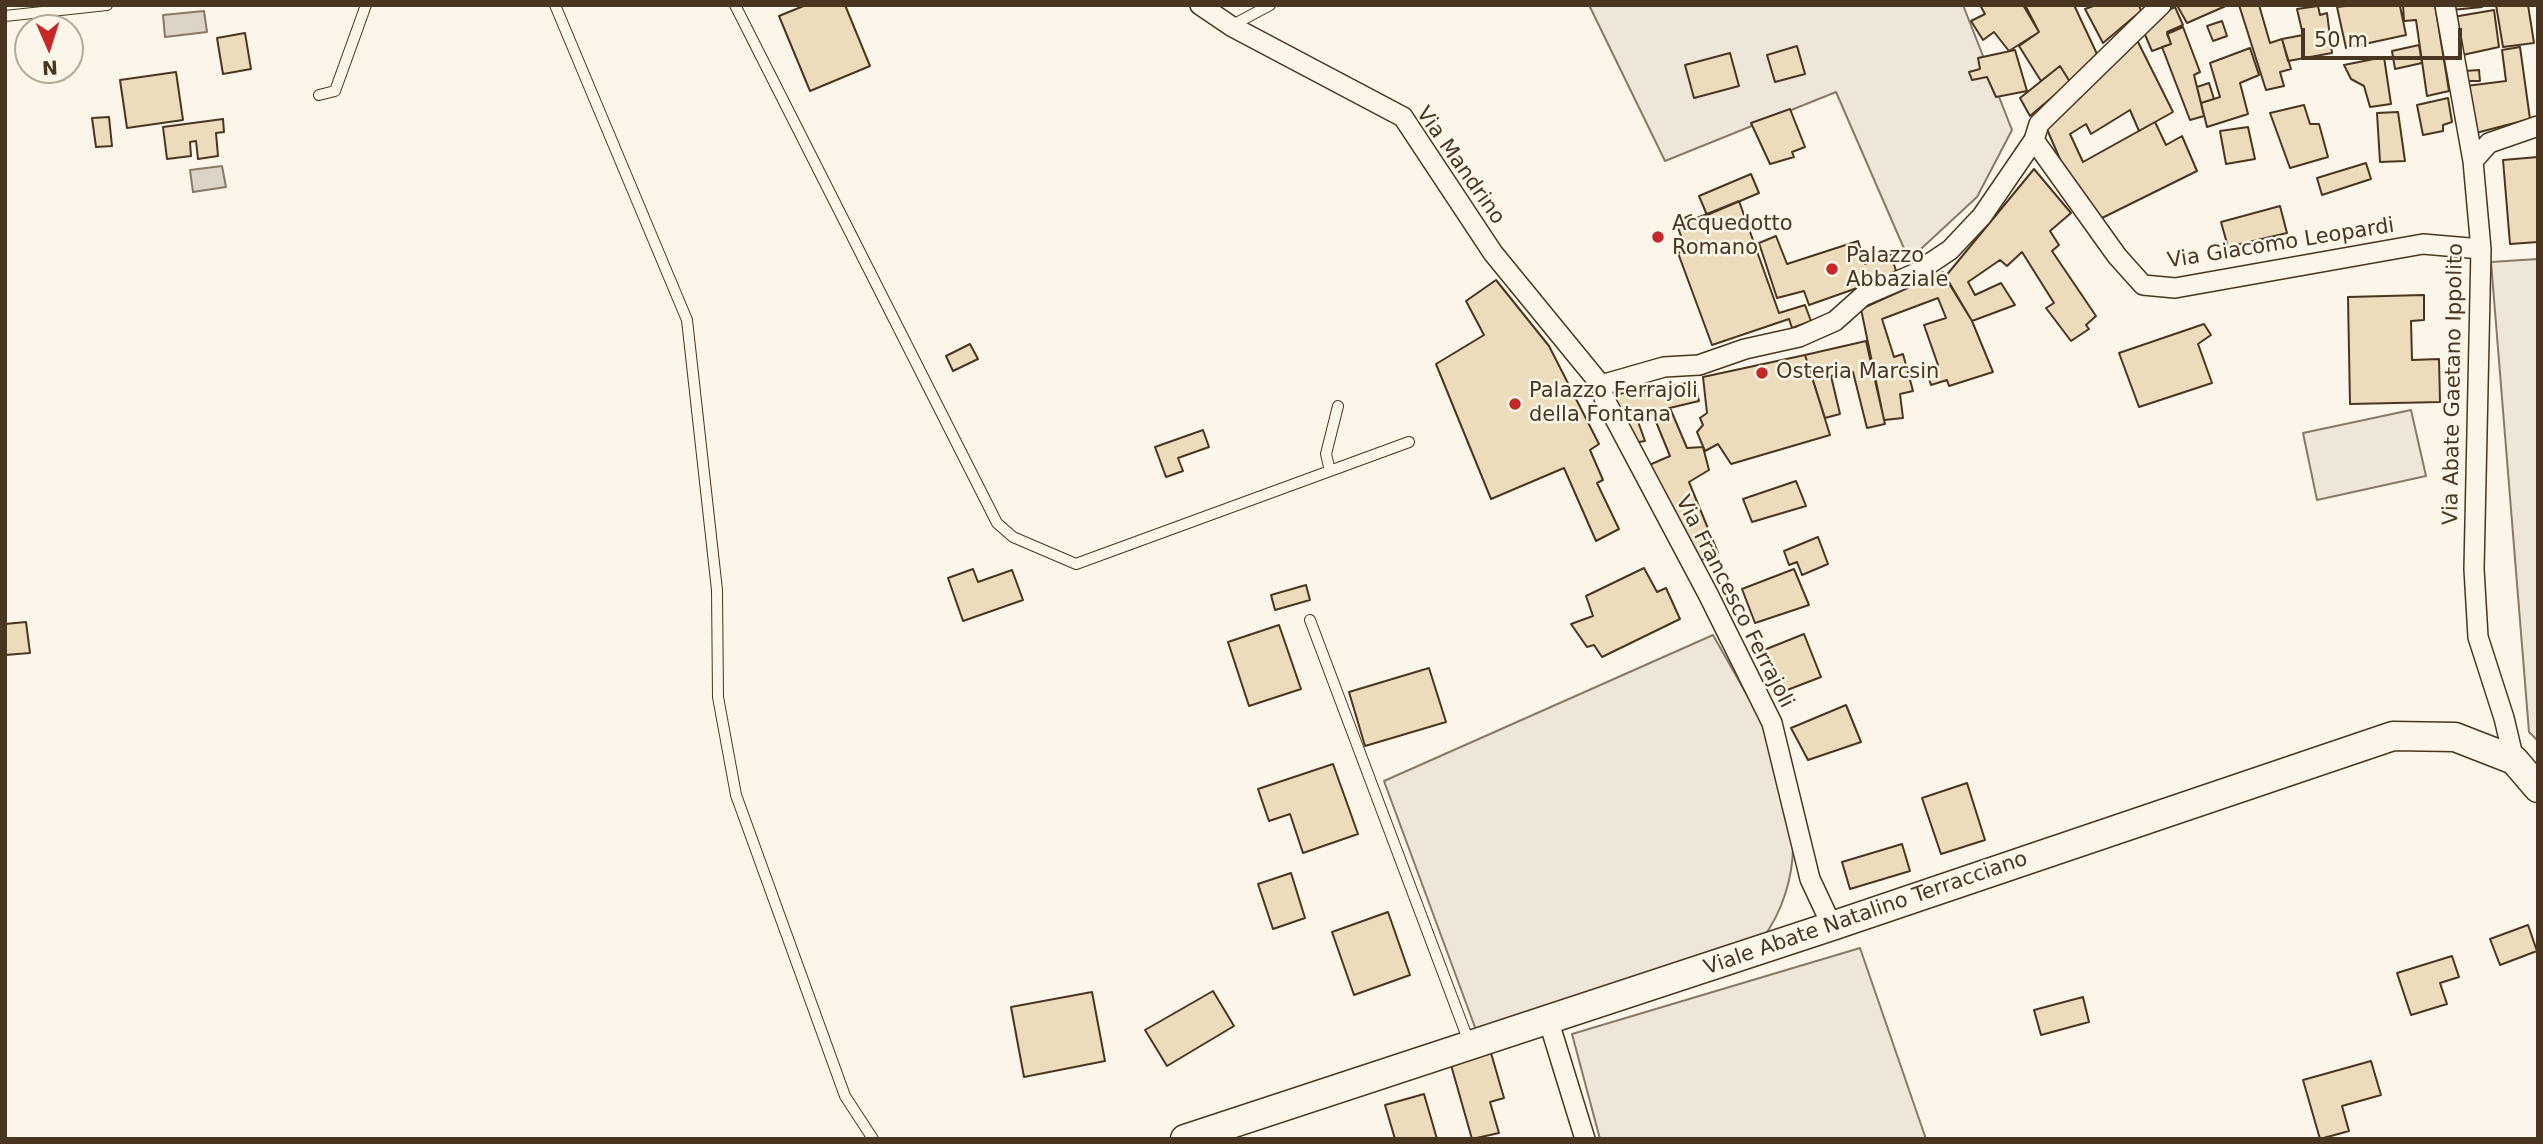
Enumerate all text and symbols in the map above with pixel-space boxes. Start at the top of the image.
north arrow [14,14,84,84]
scale bar [2305,14,2466,58]
text: 50 m [2314,28,2368,52]
text: N [41,57,59,79]
street label: Via Mandrino [1410,102,1510,230]
place label: Acquedotto Romano [1672,212,1793,262]
street label: Via Giacomo Leopardi [2166,214,2396,274]
marker: Acquedotto Romano [1650,229,1666,245]
street label: Via Abate Gaetano Ippolito [2439,243,2469,525]
place label: Palazzo Abbaziale [1846,244,1948,294]
marker: Palazzo Abbaziale [1824,261,1840,277]
place label: Osteria Marcsin [1776,360,1939,386]
marker: Osteria Marcsin [1754,365,1770,381]
place label: Palazzo Ferrajoli della Fontana [1529,379,1698,429]
marker: Palazzo Ferrajoli della Fontana [1507,396,1523,412]
street label: Via Francesco Ferrajoli [1669,492,1799,712]
street label: Viale Abate Natalino Terracciano [1701,847,2031,981]

